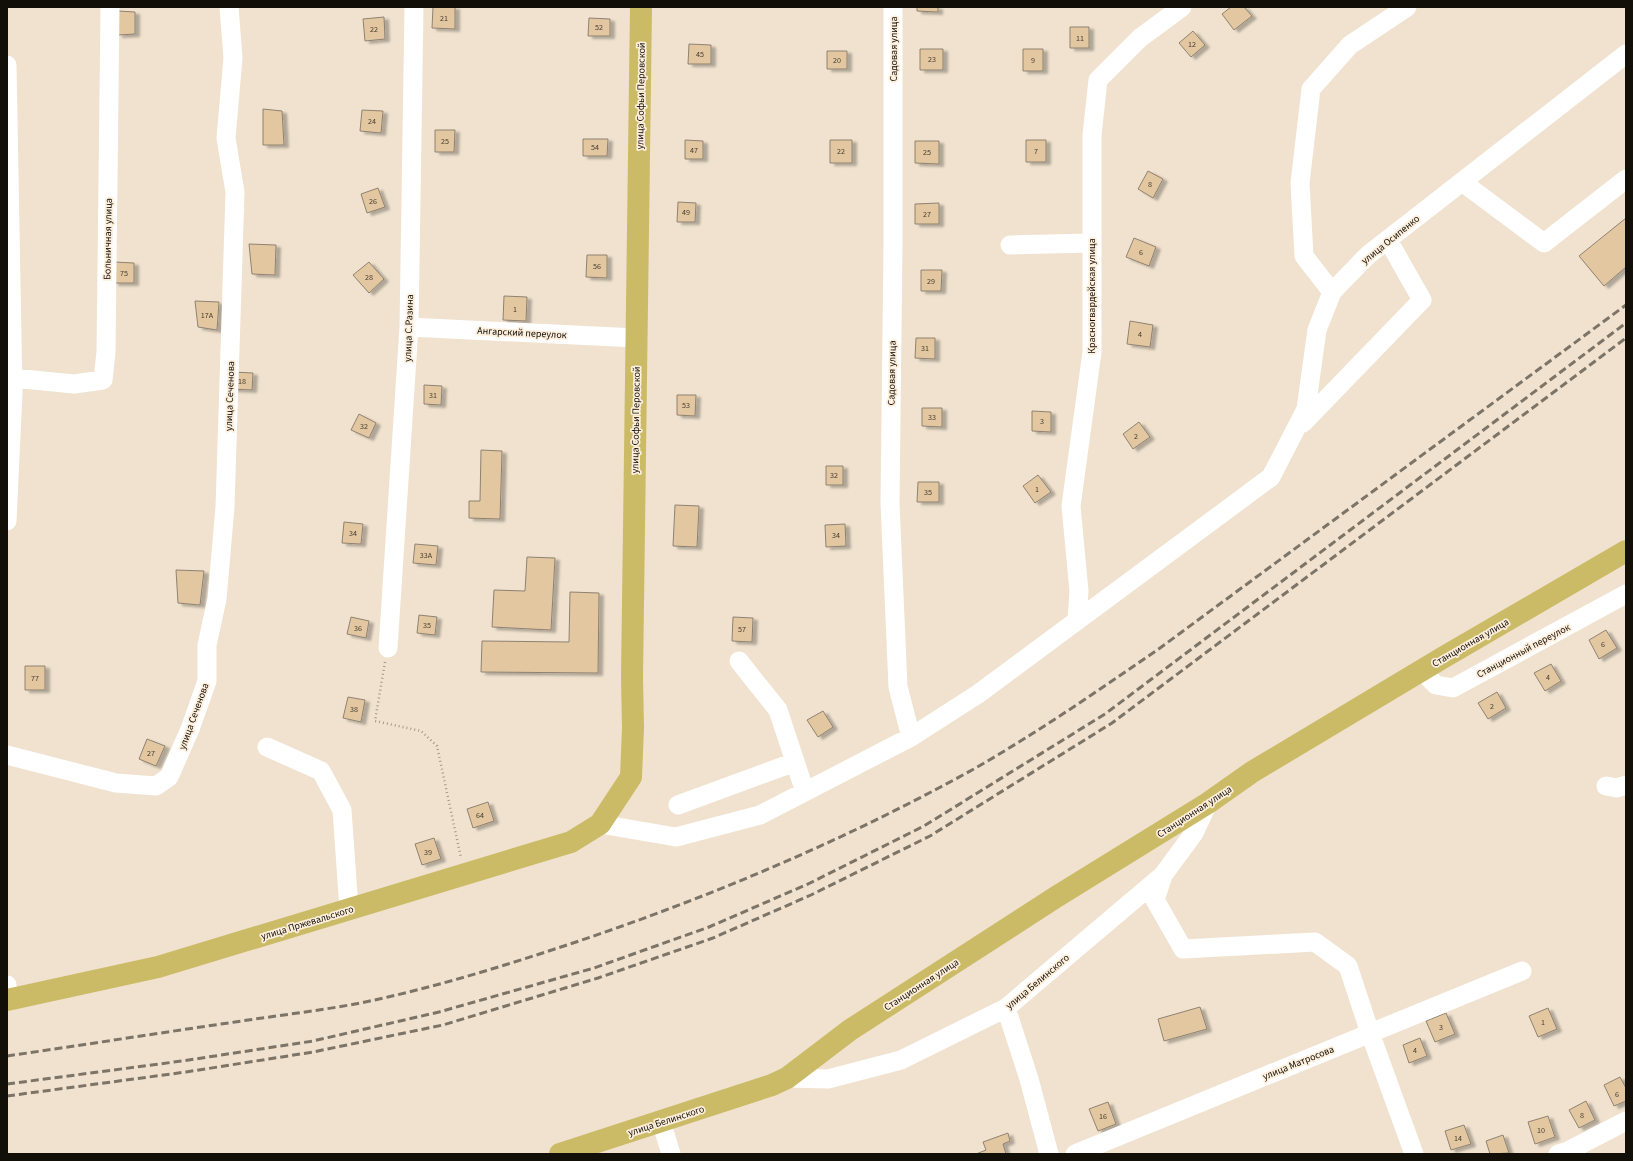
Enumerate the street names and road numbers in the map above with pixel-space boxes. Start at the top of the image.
street label: Садовая улица [887,17,901,81]
street label: улица Софьи Перовской [633,42,649,150]
street label: Больничная улица [100,198,116,280]
street label: улица Осипенко [1358,212,1423,268]
street label: Красногвардейская улица [1085,238,1099,354]
street label: улица С.Разина [401,294,417,362]
street label: Ангарский переулок [477,324,567,342]
street label: Садовая улица [884,340,900,406]
street label: улица Сеченова [222,361,238,431]
street label: улица Софьи Перовской [628,366,644,474]
street label: Станционная улица [1429,615,1512,671]
street label: Станционный переулок [1474,620,1573,681]
street label: улица Сеченова [175,681,213,752]
street label: Станционная улица [1154,782,1235,841]
street label: улица Пржевальского [259,902,355,944]
street label: улица Белинского [1003,951,1073,1013]
street label: Станционная улица [881,955,962,1014]
street label: улица Матросова [1261,1042,1336,1084]
street label: улица Белинского [626,1102,706,1140]

